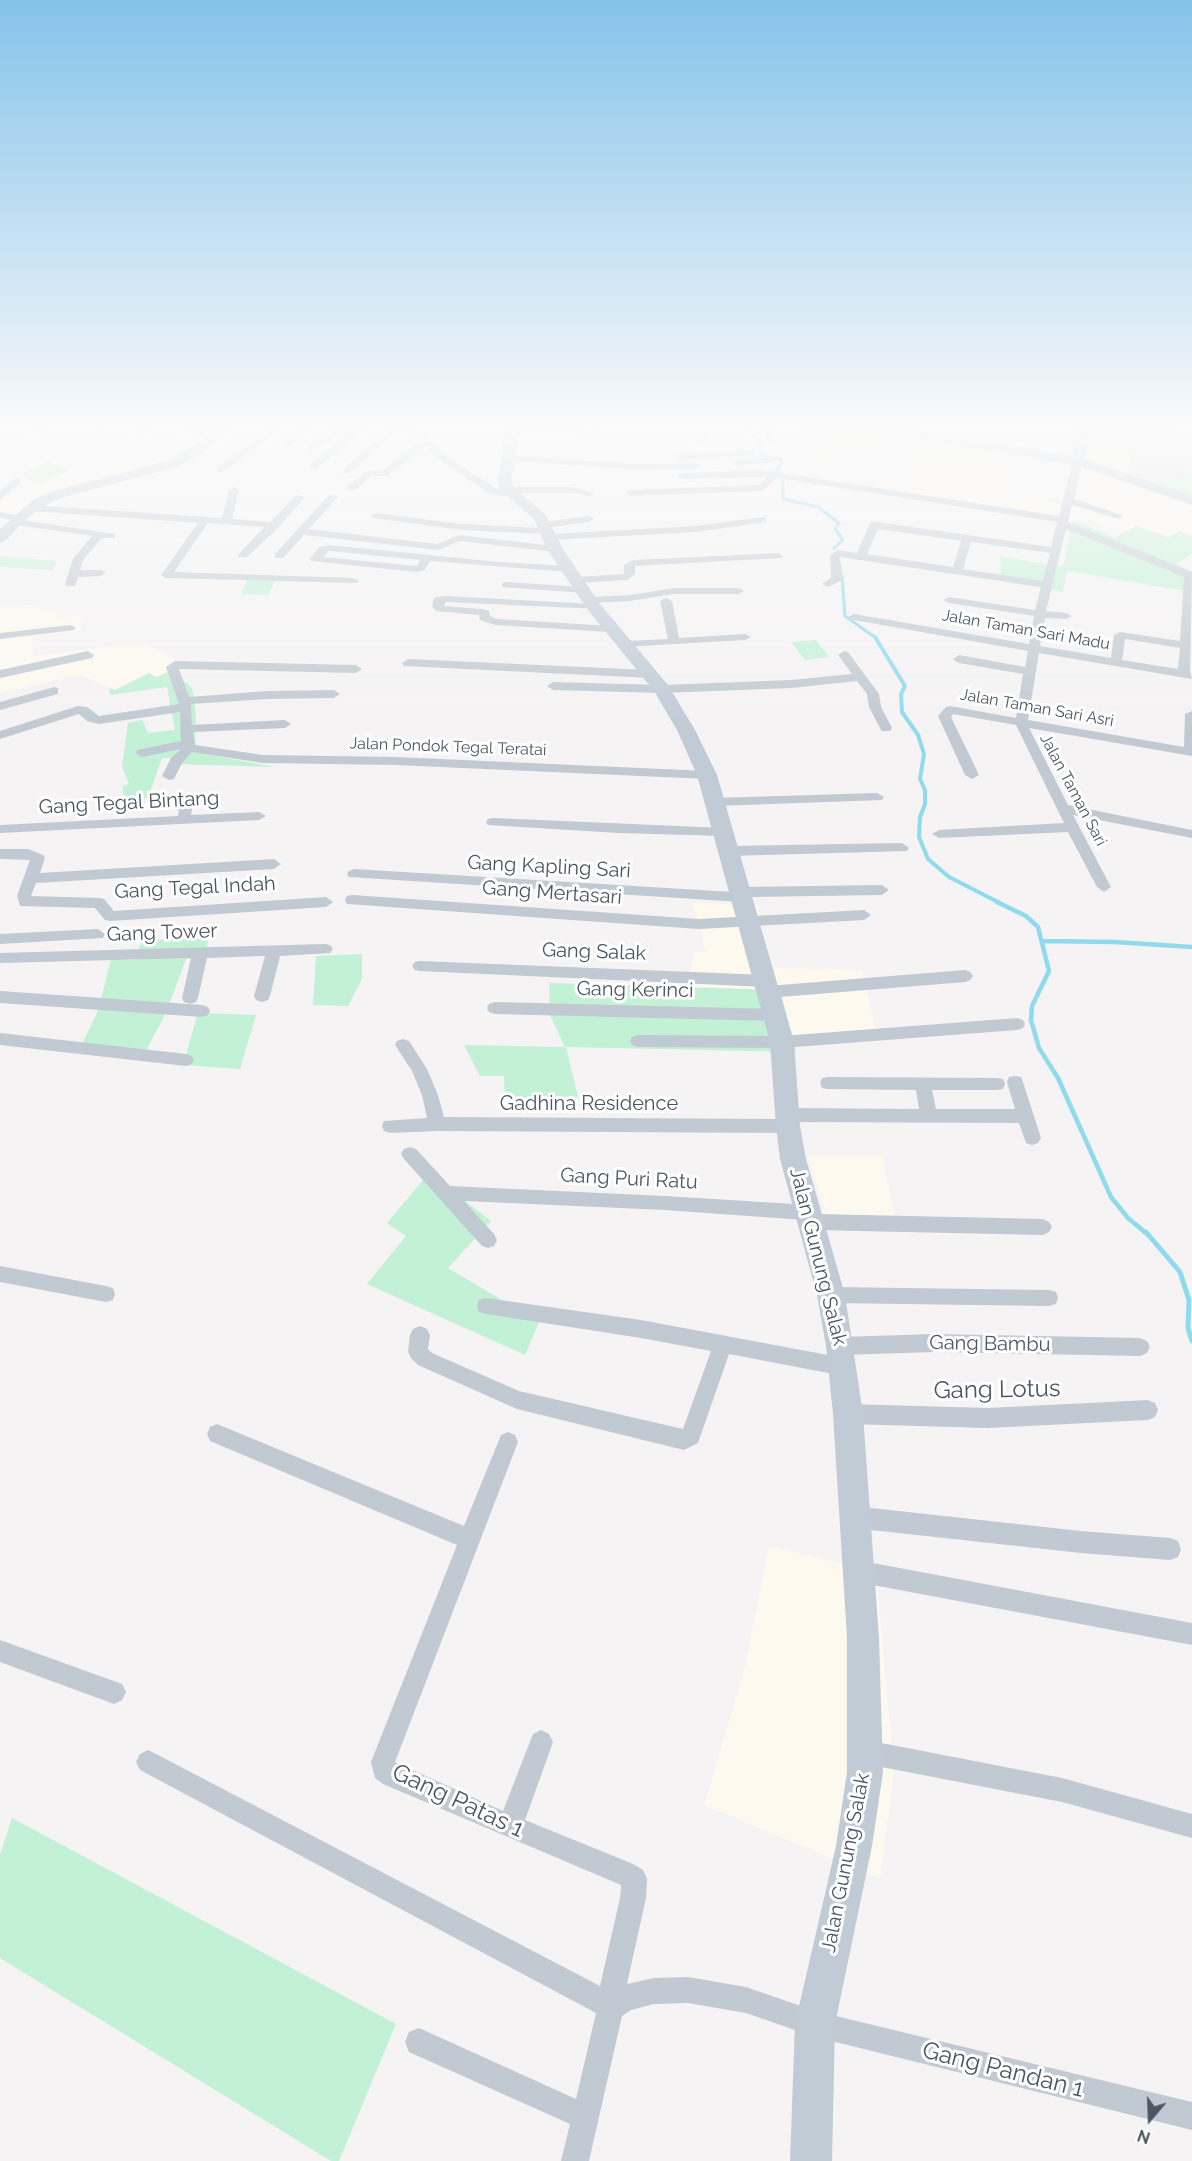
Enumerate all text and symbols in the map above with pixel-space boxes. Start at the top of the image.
street label: Jalan Taman Sari Madu [941,606,1111,654]
street label: Jalan Taman Sari Asri [959,685,1115,731]
street label: Jalan Taman Sari [1035,731,1111,849]
street label: Jalan Pondok Tegal Teratai [349,734,547,760]
street label: Gang Tegal Bintang [38,786,220,820]
street label: Gang Kapling Sari [467,851,631,883]
street label: Gang Tegal Indah [114,872,276,904]
street label: Gang Mertasari [481,876,623,910]
street label: Gang Tower [106,919,218,947]
street label: Gang Salak [541,938,647,966]
street label: Gang Kerinci [576,977,694,1003]
street label: Gadhina Residence [500,1092,678,1116]
street label: Gang Puri Ratu [560,1163,698,1195]
street label: Jalan Gunung Salak [784,1166,852,1348]
street label: Gang Bambu [929,1331,1051,1357]
street label: Gang Lotus [933,1374,1061,1406]
street label: Gang Patas 1 [388,1758,528,1844]
street label: Jalan Gunung Salak [817,1771,875,1955]
street label: Gang Pandan 1 [919,2036,1087,2104]
north arrow [1120,2089,1180,2149]
text: N [1135,2126,1153,2147]

